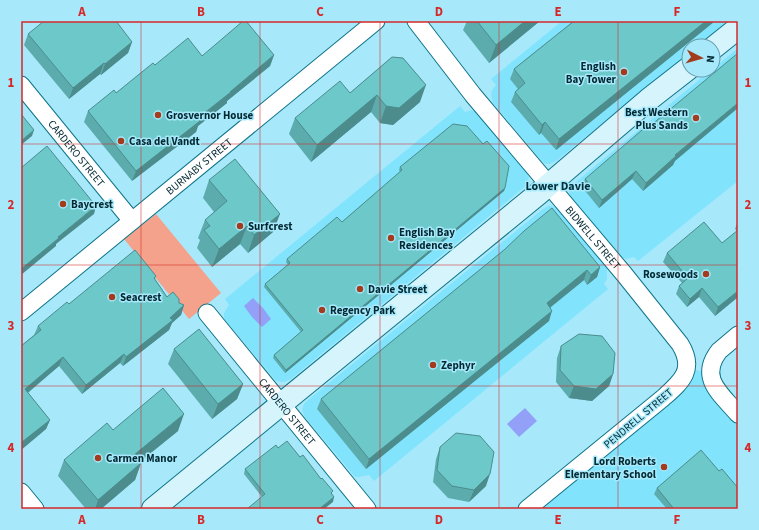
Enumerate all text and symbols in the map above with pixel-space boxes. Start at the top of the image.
text: A [77,3,86,21]
text: B [197,3,205,21]
text: C [316,3,324,21]
text: D [435,3,443,21]
text: E [554,3,562,21]
text: F [674,3,681,21]
north arrow [681,38,721,78]
text: N [703,55,718,63]
place label: English Bay Tower [566,59,617,87]
marker: English Bay Tower [619,67,629,77]
text: 1 [8,74,15,92]
text: 1 [745,74,752,92]
place label: Best Western Plus Sands [625,105,688,133]
place label: Grosvernor House [166,108,254,123]
marker: Grosvernor House [153,110,163,120]
marker: Best Western Plus Sands [691,113,701,123]
street label: CARDERO STREET [44,117,108,190]
place label: Casa del Vandt [129,134,201,149]
street label: BURNABY STREET [163,135,236,198]
marker: Casa del Vandt [116,136,126,146]
district label: Lower Davie [526,178,590,195]
text: 2 [8,196,15,214]
text: 2 [745,196,752,214]
place label: Baycrest [71,197,114,212]
marker: Baycrest [58,199,68,209]
street label: BIDWELL STREET [562,203,624,273]
place label: Surfcrest [248,219,293,234]
marker: Surfcrest [235,221,245,231]
place label: English Bay Residences [399,225,455,253]
marker: English Bay Residences [386,233,396,243]
place label: Rosewoods [643,267,698,282]
marker: Rosewoods [701,269,711,279]
place label: Davie Street [368,282,428,297]
marker: Davie Street [355,284,365,294]
place label: Seacrest [120,290,162,305]
marker: Seacrest [107,292,117,302]
place label: Regency Park [330,303,395,318]
marker: Regency Park [317,305,327,315]
text: 3 [8,317,15,335]
text: 3 [745,317,752,335]
place label: Zephyr [441,358,476,373]
marker: Zephyr [428,360,438,370]
street label: CARDERO STREET [255,375,319,448]
street label: PENDRELL STREET [601,385,676,452]
text: 4 [8,439,15,457]
text: 4 [745,439,752,457]
place label: Carmen Manor [106,451,178,466]
marker: Carmen Manor [93,453,103,463]
place label: Lord Roberts Elementary School [565,454,657,482]
marker: Lord Roberts Elementary School [659,462,669,472]
text: A [77,511,86,529]
text: B [197,511,205,529]
text: C [316,511,324,529]
text: D [435,511,443,529]
text: E [554,511,562,529]
text: F [674,511,681,529]

